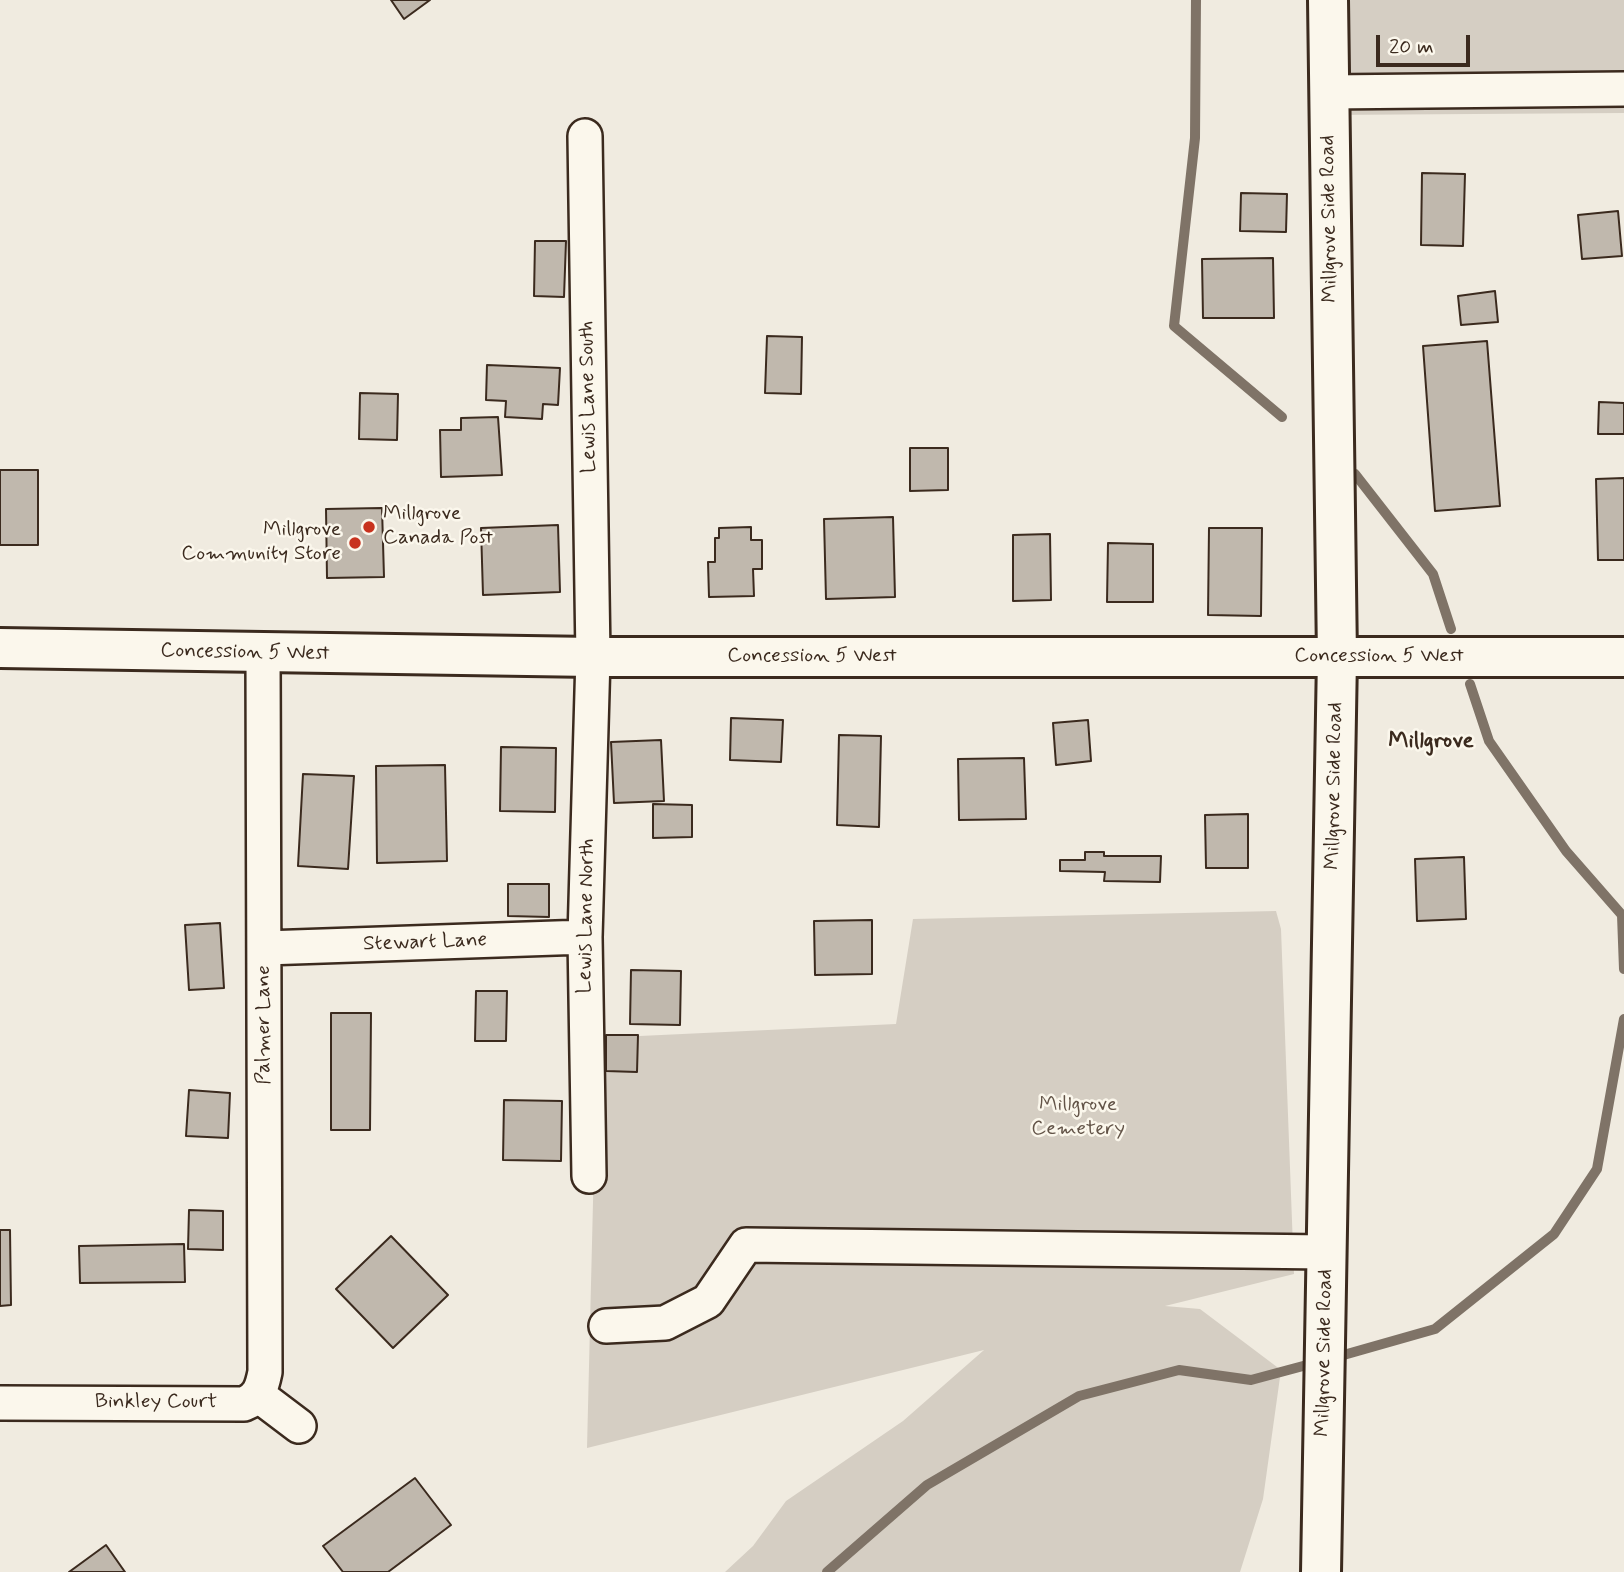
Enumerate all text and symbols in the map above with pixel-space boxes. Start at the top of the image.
scale bar [1379,21,1474,65]
text: 20 m [1389,33,1434,61]
street label: Millgrove Side Road [1316,135,1344,303]
street label: Lewis Lane South [575,321,603,473]
place label: Millgrove Canada Post [383,502,493,552]
place label: Millgrove Community Store [181,518,341,568]
marker: Millgrove Canada Post [361,519,377,535]
marker: Millgrove Community Store [347,535,363,551]
street label: Concession 5 West [160,639,330,667]
street label: Concession 5 West [727,644,897,670]
street label: Concession 5 West [1294,644,1464,670]
street label: Millgrove Side Road [1321,702,1349,870]
district label: Millgrove [1388,728,1474,756]
street label: Lewis Lane North [573,838,601,994]
street label: Stewart Lane [363,928,487,958]
street label: Palmer Lane [252,965,278,1085]
park label: Millgrove Cemetery [1031,1093,1125,1143]
street label: Millgrove Side Road [1311,1269,1339,1437]
street label: Binkley Court [95,1390,217,1416]

